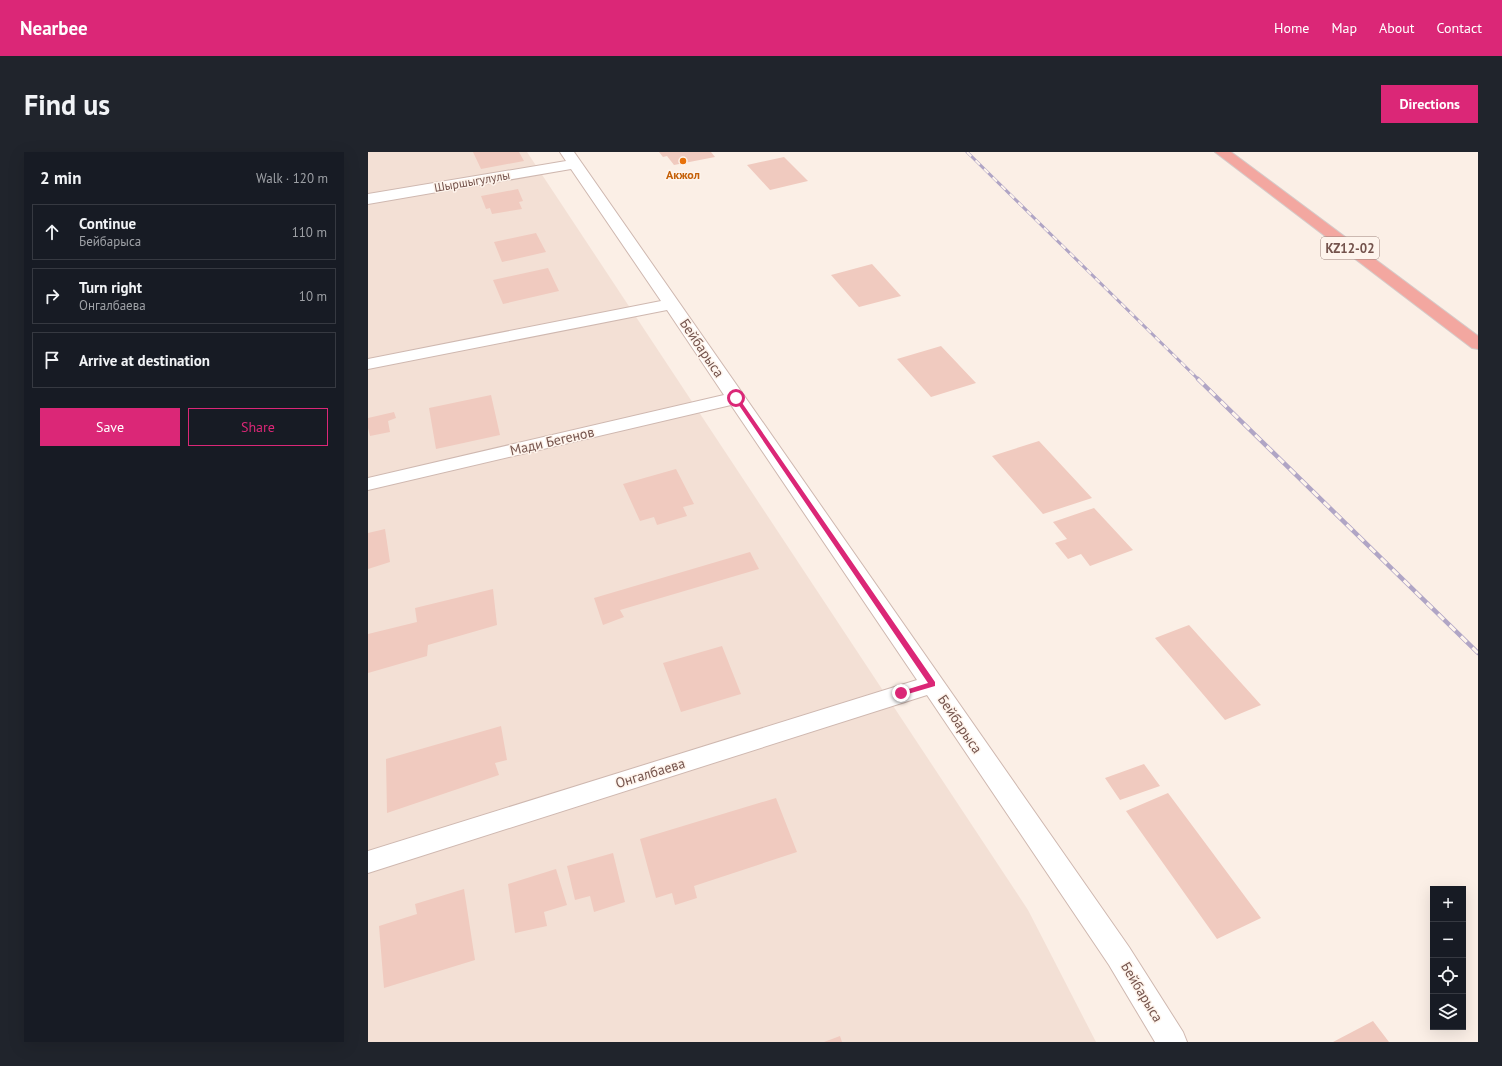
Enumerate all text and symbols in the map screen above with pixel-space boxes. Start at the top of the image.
text: Nearbee [20,16,88,40]
text: Home [1274,19,1309,37]
text: Map [1331,19,1357,37]
text: About [1379,19,1415,37]
text: Contact [1437,19,1482,37]
button: Directions [1381,85,1478,123]
text: Find us [24,86,110,123]
marker: Акжол [678,156,688,166]
text: 2 min [40,167,81,189]
street label: Шыршыгулулы [433,167,511,195]
place label: Акжол [666,167,700,182]
text: Walk · 120 m [256,170,328,187]
text: Continue [79,214,136,233]
icon: ahead [41,221,63,243]
text: 110 m [292,224,327,241]
text: Бейбарыса [79,233,141,250]
road number: KZ12-02 [1321,237,1379,259]
text: Turn right [79,278,142,297]
icon: right [41,285,63,307]
text: 10 m [299,288,327,305]
text: Онгалбаева [79,297,146,314]
street label: Бейбарыса [676,315,728,381]
icon: arrive [41,349,63,371]
text: Arrive at destination [79,351,210,370]
route start [727,389,745,407]
button: Save [40,408,180,446]
button: Share [188,408,328,446]
street label: Мади Бегенов [508,423,596,459]
route end [892,684,910,702]
street label: Бейбарыса [934,691,986,757]
street label: Онгалбаева [613,754,687,792]
map controls [1430,886,1466,1030]
button: + [1430,886,1466,922]
button: − [1430,922,1466,958]
button: locate [1430,958,1466,994]
street label: Бейбарыса [1117,959,1167,1025]
button: layers [1430,994,1466,1030]

